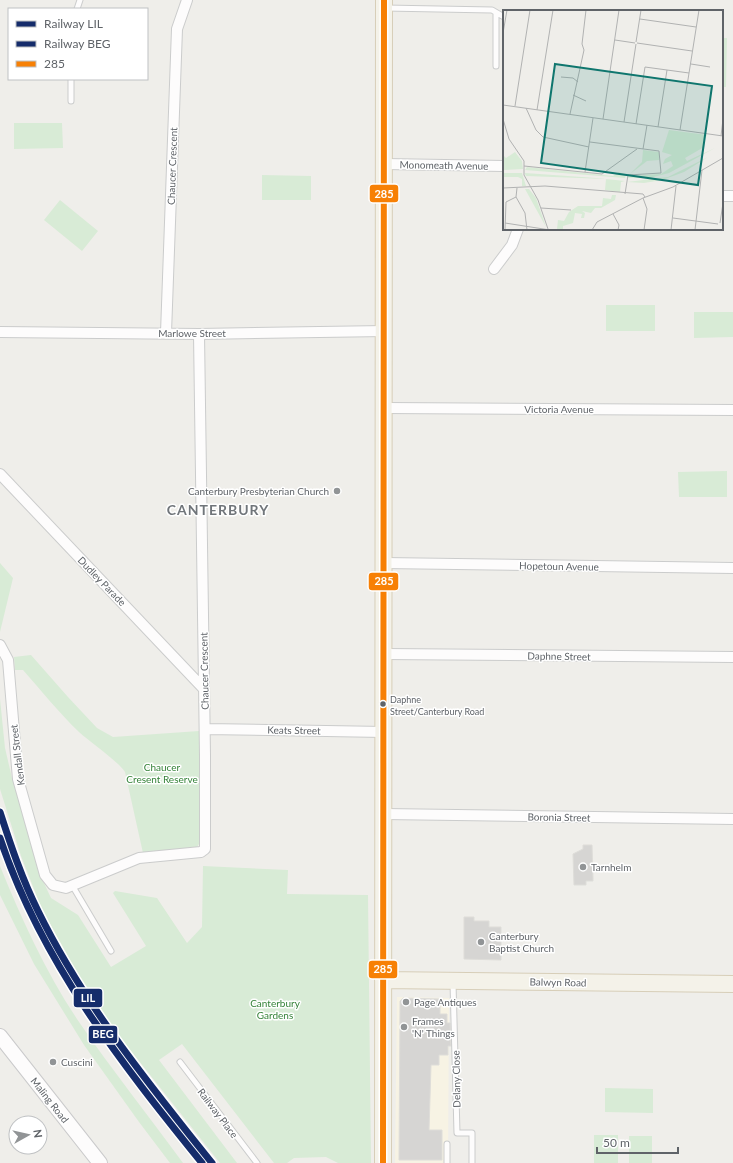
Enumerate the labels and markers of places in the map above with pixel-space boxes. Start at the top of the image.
place label: Canterbury Presbyterian Church [188,485,329,497]
marker: Canterbury Presbyterian Church [332,486,342,496]
place label: Daphne Street/Canterbury Road [390,694,484,717]
marker: Daphne Street/Canterbury Road [378,699,388,709]
place label: Tarnhelm [591,861,631,873]
marker: Tarnhelm [578,862,588,872]
place label: Canterbury Baptist Church [489,930,554,954]
marker: Canterbury Baptist Church [476,937,486,947]
place label: Page Antiques [414,996,477,1008]
marker: Page Antiques [401,997,411,1007]
place label: Frames 'N' Things [412,1015,455,1039]
marker: Frames 'N' Things [399,1022,409,1032]
place label: Cuscini [61,1056,93,1068]
marker: Cuscini [48,1057,58,1067]

